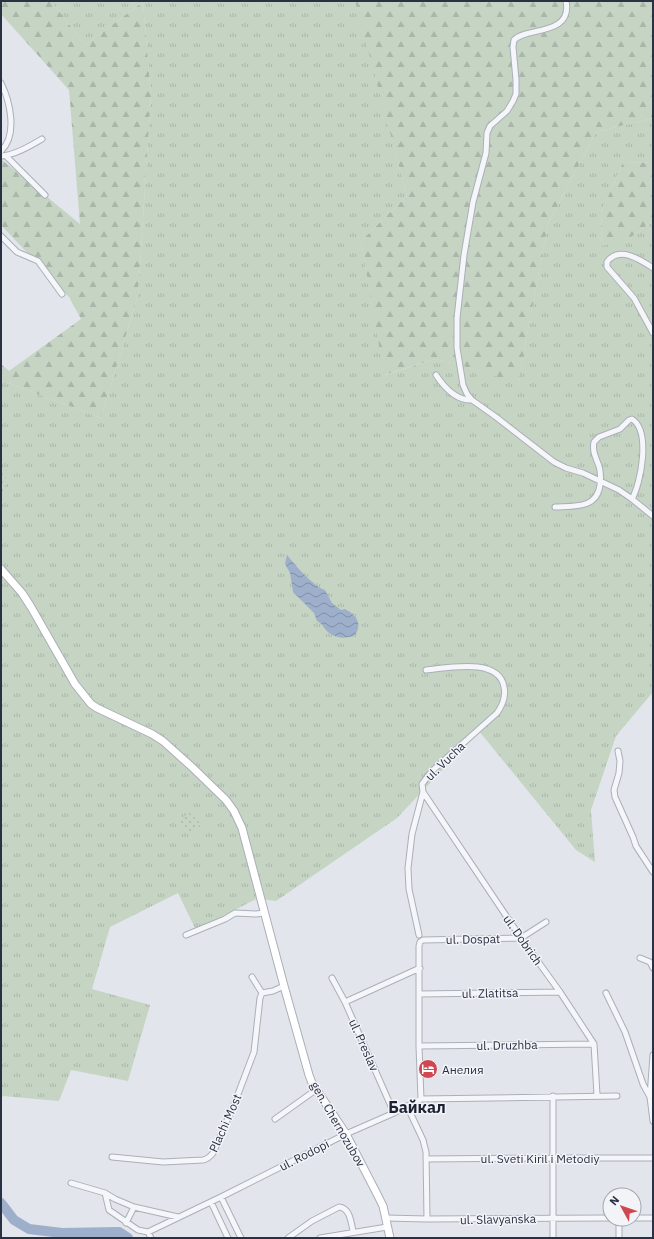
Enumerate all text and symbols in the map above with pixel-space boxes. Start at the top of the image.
street label: ul. Vucha [422,738,468,784]
street label: ul. Dobrich [500,912,546,968]
street label: ul. Dospat [446,931,500,947]
street label: ul. Zlatitsa [462,985,519,1001]
street label: ul. Preslav [346,1016,382,1074]
street label: ul. Druzhba [476,1037,538,1053]
hotel icon: Анелия [417,1058,439,1080]
place label: Анелия [442,1062,484,1077]
street label: gen. Chernozubov [307,1079,369,1170]
street label: Plachi Most [206,1092,244,1154]
district label: Байкал [388,1097,446,1117]
street label: ul. Rodopi [276,1136,332,1174]
street label: ul. Sveti Kiril i Metodiy [481,1151,599,1166]
north arrow [602,1187,642,1227]
text: N [606,1193,622,1208]
street label: ul. Slavyanska [460,1211,537,1227]

